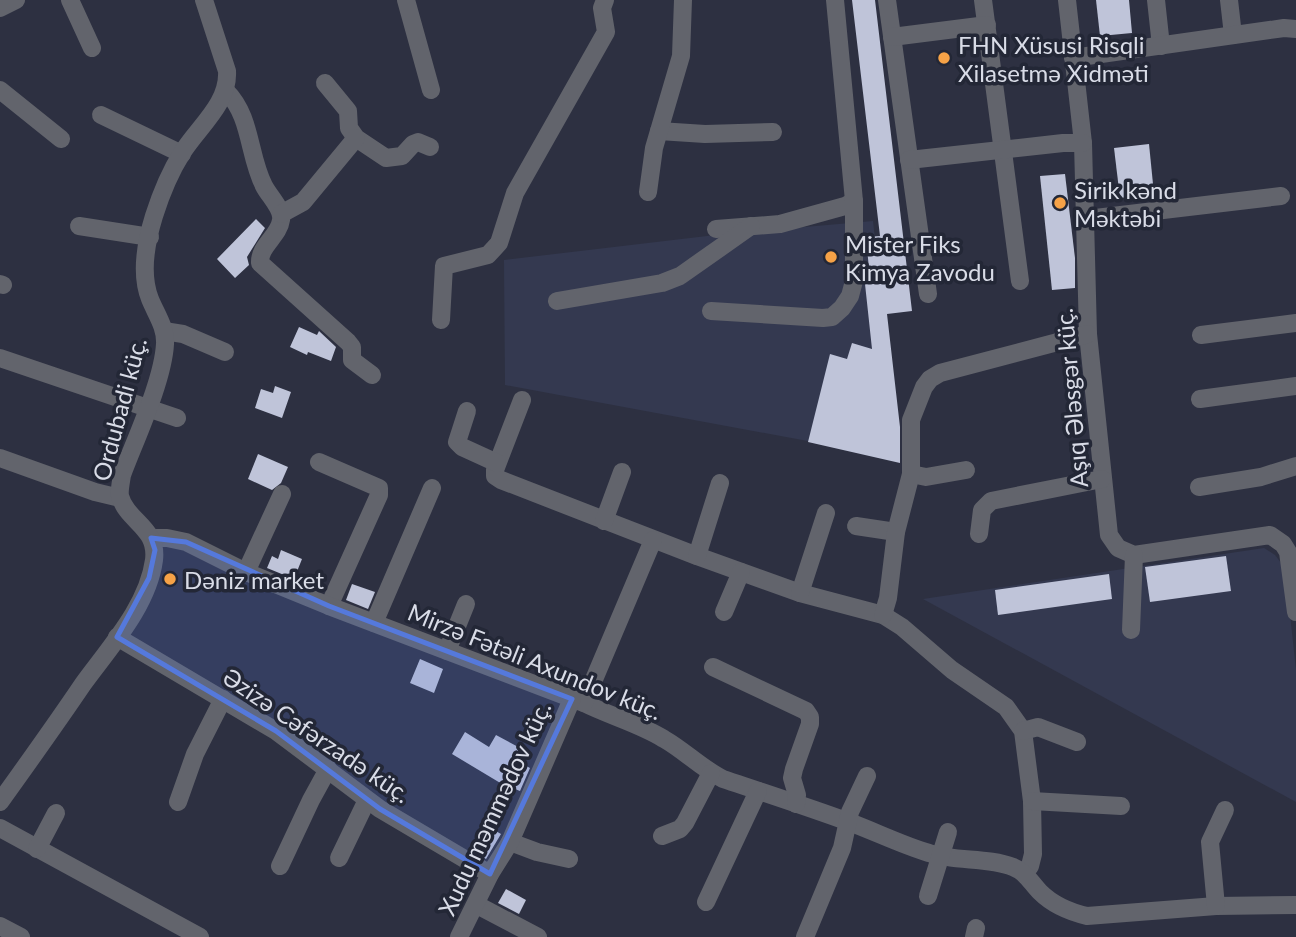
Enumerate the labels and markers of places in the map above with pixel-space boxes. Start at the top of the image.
place label: FHN Xüsusi Risqli Xilasetmə Xidməti [958,30,1149,87]
marker: FHN Xüsusi Risqli Xilasetmə Xidməti [936,50,952,66]
place label: Sirik kənd Məktəbi [1074,175,1177,232]
marker: Sirik kənd Məktəbi [1052,195,1068,211]
place label: Mister Fiks Kimya Zavodu [845,229,995,286]
marker: Mister Fiks Kimya Zavodu [823,249,839,265]
place label: Dəniz market [184,565,324,594]
marker: Dəniz market [162,571,178,587]

